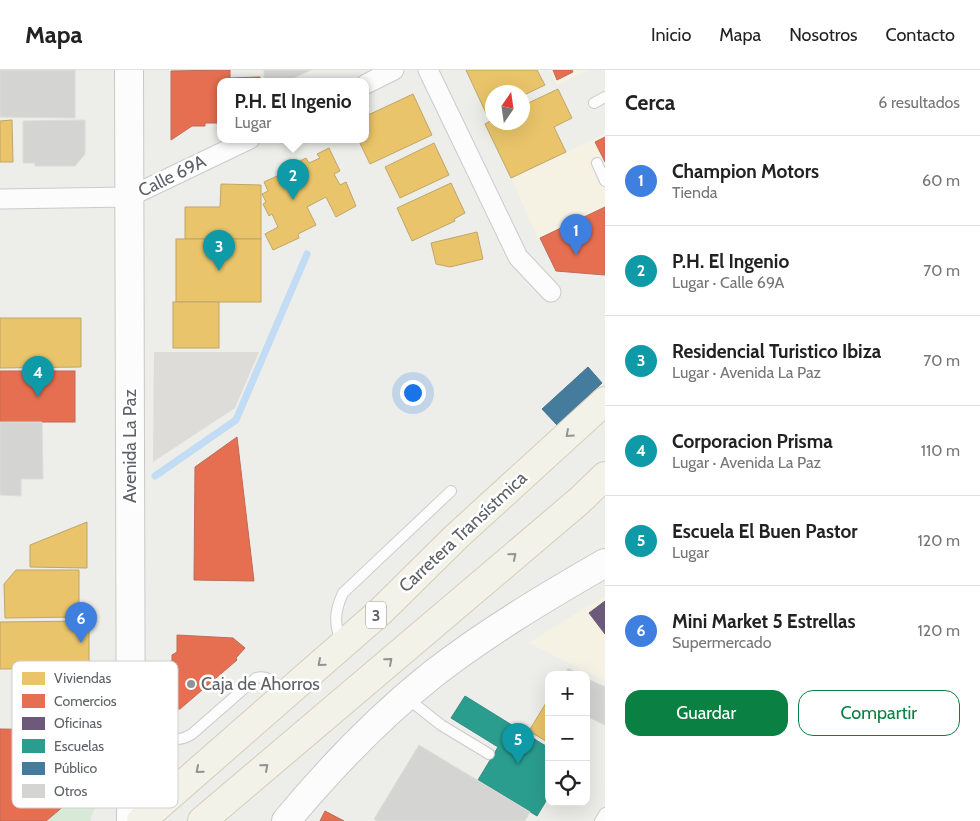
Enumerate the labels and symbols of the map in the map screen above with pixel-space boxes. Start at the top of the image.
north arrow [485,85,530,130]
street label: Calle 69A [135,150,209,202]
pin: 2 [277,159,309,200]
pin: 1 [560,214,592,255]
pin: 3 [203,230,235,271]
pin: 4 [22,356,54,397]
your location [400,380,426,406]
street label: Avenida La Paz [119,389,141,503]
one-way arrow [566,428,575,437]
street label: Carretera Transístmica [394,467,532,597]
one-way arrow [507,553,516,562]
pin: 6 [65,602,97,643]
road number: 3 [366,602,386,628]
one-way arrow [318,657,327,666]
one-way arrow [383,658,392,667]
legend [12,661,178,808]
text: Viviendas [54,669,111,687]
place label: Caja de Ahorros [201,673,320,695]
marker: Caja de Ahorros [185,678,197,690]
text: Comercios [54,692,117,710]
text: Oficinas [54,714,102,732]
pin: 5 [502,723,534,764]
text: Escuelas [54,737,104,755]
text: Público [54,759,98,777]
one-way arrow [260,763,269,772]
one-way arrow [196,764,205,773]
text: Otros [54,782,87,800]

